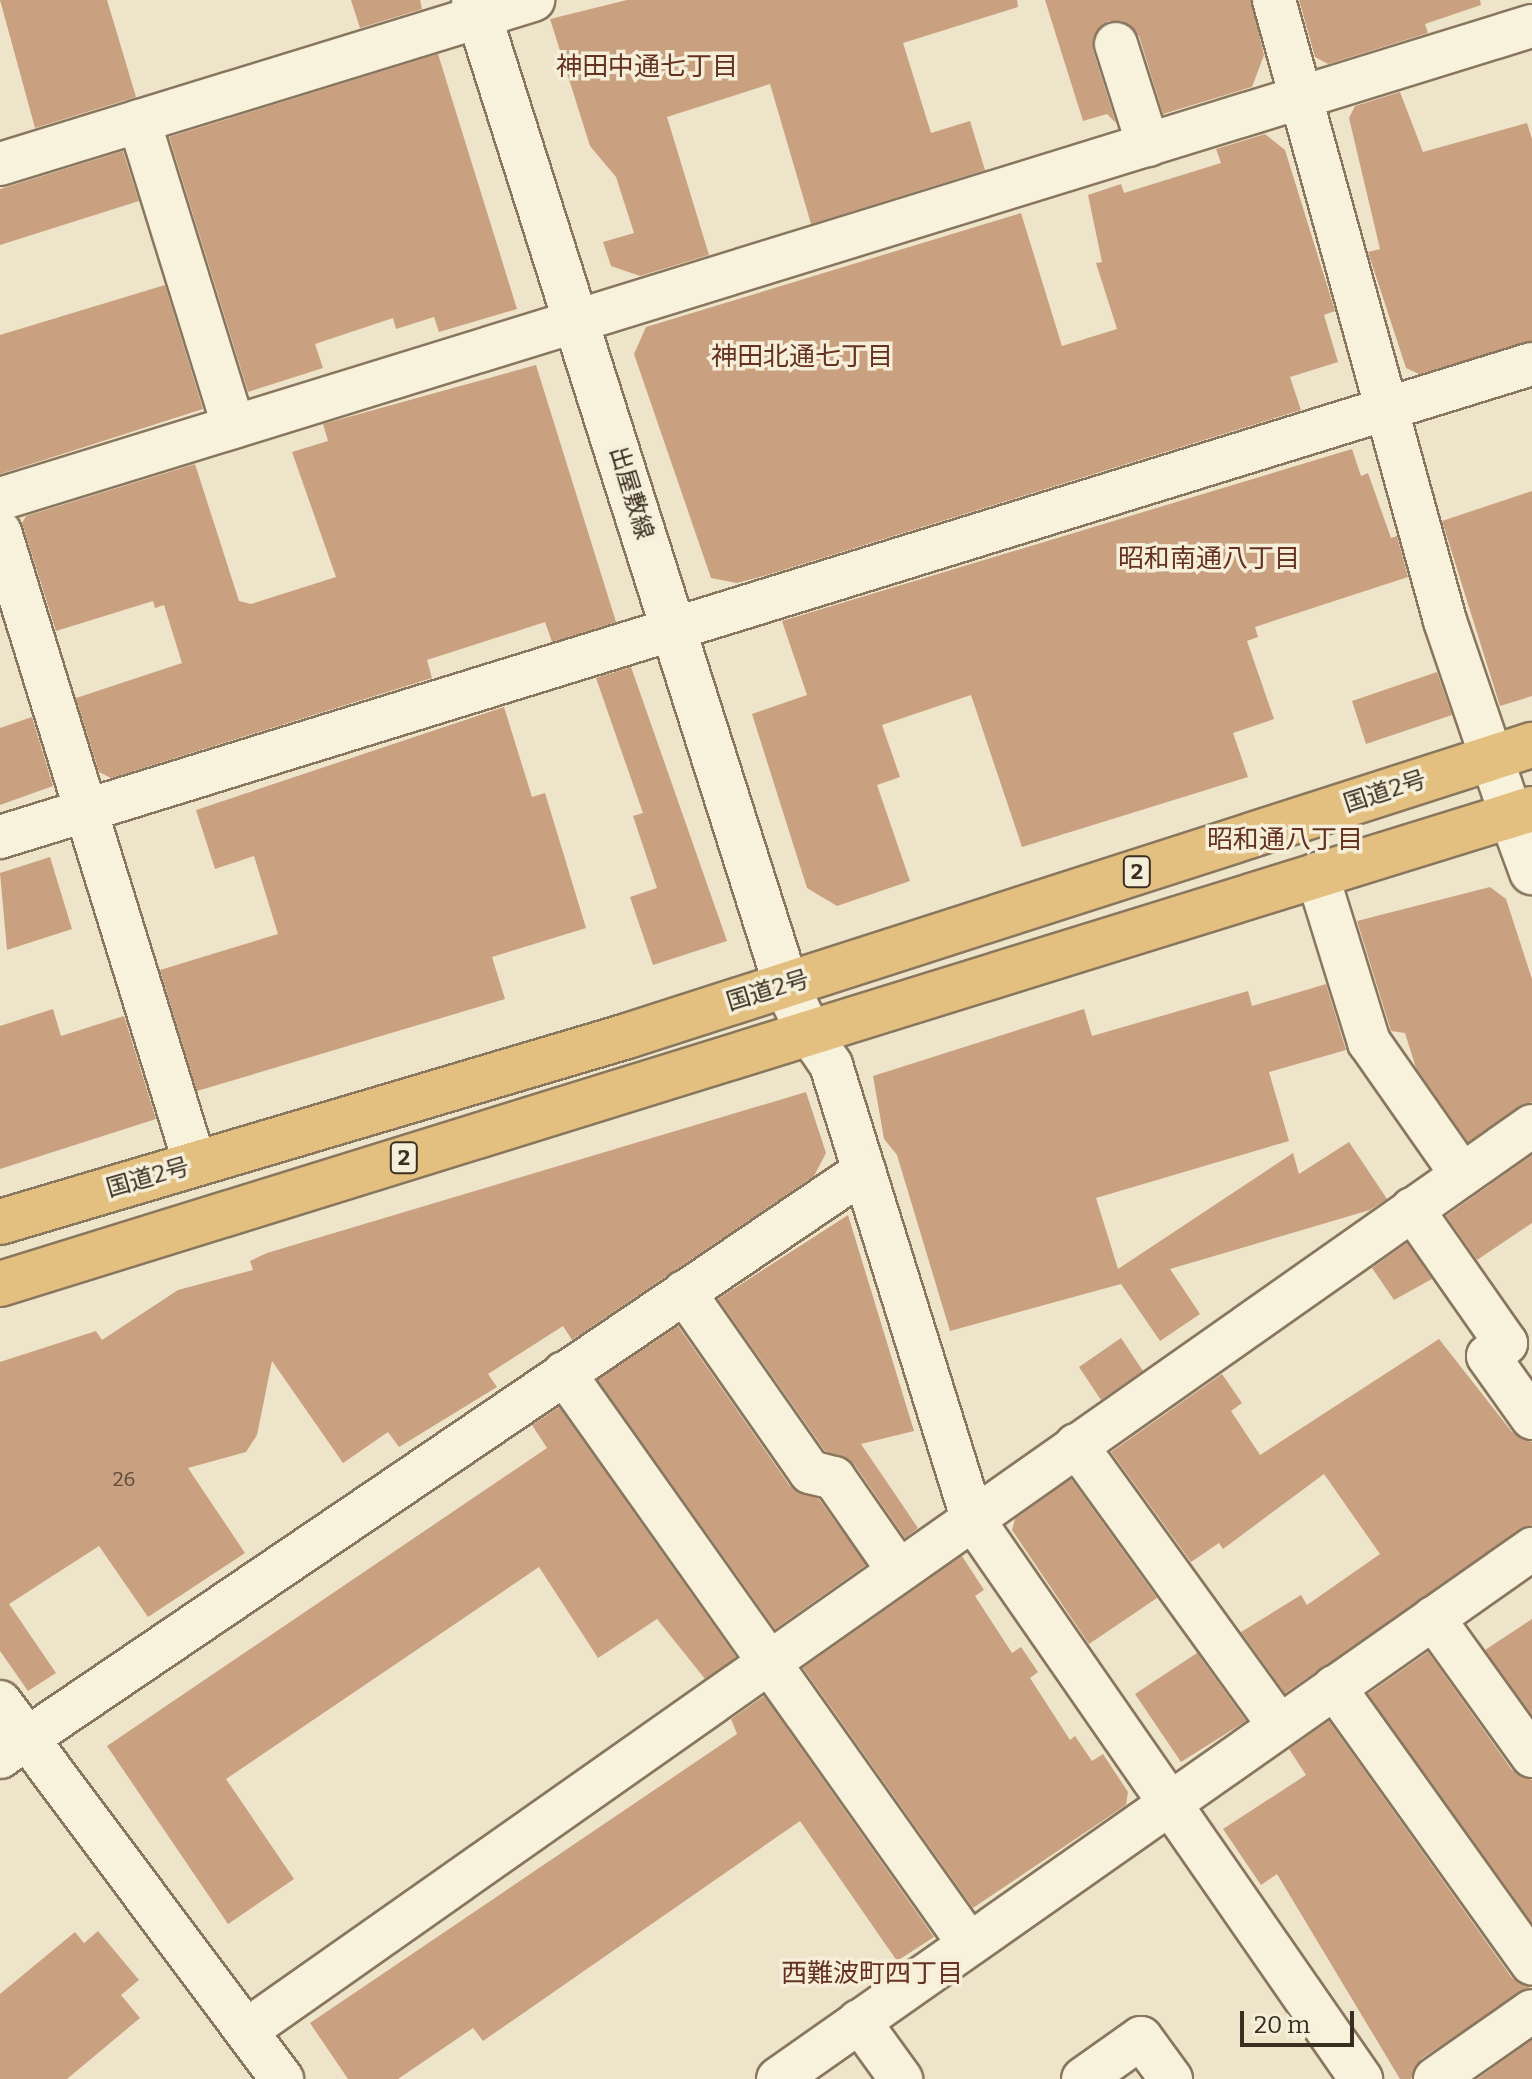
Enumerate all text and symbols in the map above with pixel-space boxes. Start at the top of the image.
district label: 神田中通七丁目 [556,51,738,83]
district label: 神田北通七丁目 [711,341,893,373]
street label: 出屋敷線 [603,443,659,543]
district label: 昭和南通八丁目 [1118,543,1300,575]
street label: 国道2号 [1340,765,1430,819]
district label: 昭和通八丁目 [1207,824,1363,856]
road number: 2 [1121,854,1153,890]
street label: 国道2号 [723,965,813,1017]
road number: 2 [388,1140,420,1176]
street label: 国道2号 [103,1152,193,1204]
house number: 26 [113,1467,135,1491]
district label: 西難波町四丁目 [781,1958,963,1990]
scale bar [1244,1995,1358,2045]
text: 20 m [1254,2011,1310,2039]

